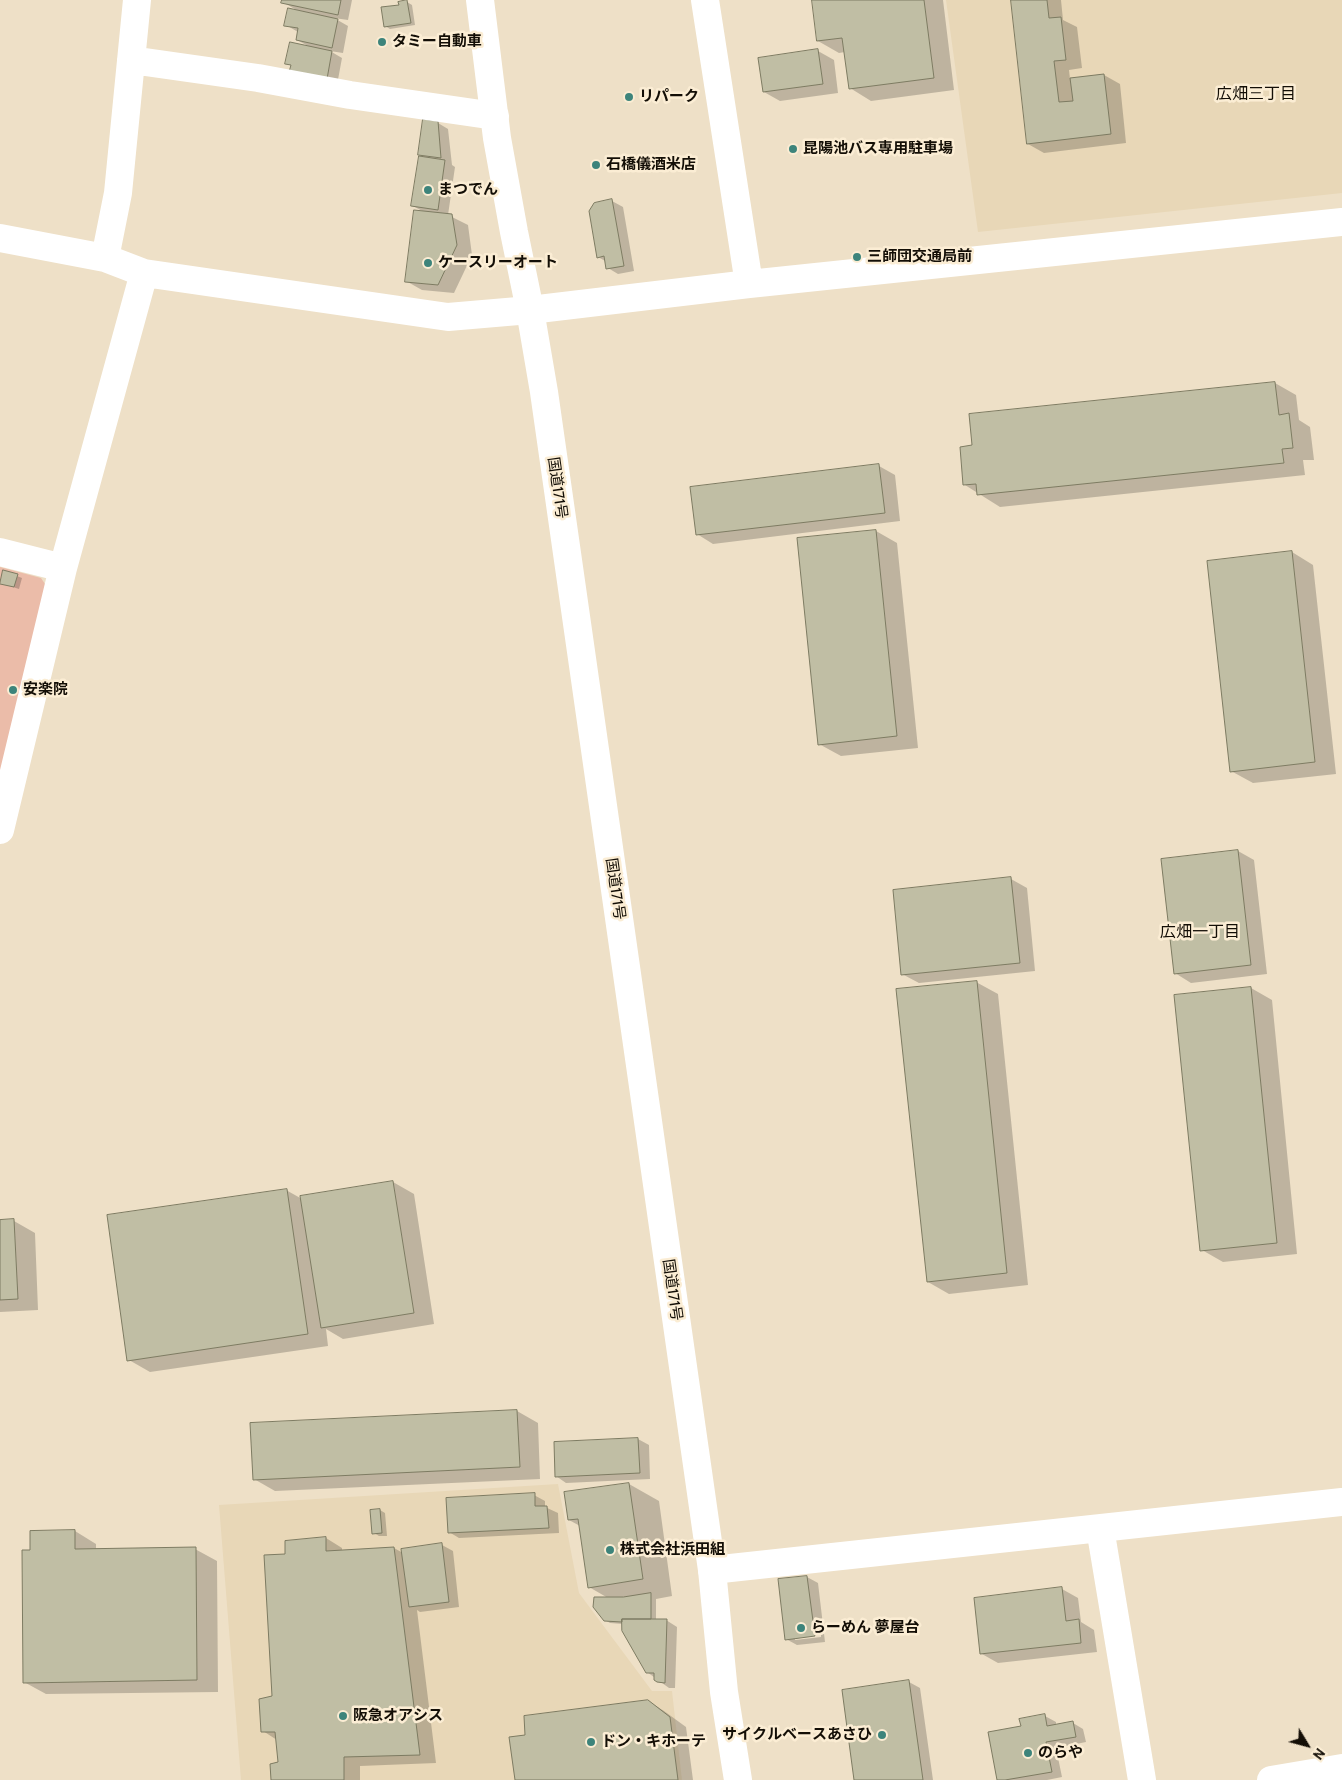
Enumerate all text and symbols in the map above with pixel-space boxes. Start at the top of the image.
place label: タミー自動車 [392,33,482,51]
marker: タミー自動車 [376,36,388,48]
district label: 広畑三丁目 [1216,84,1296,104]
place label: リパーク [639,88,699,106]
marker: リパーク [623,91,635,103]
place label: 昆陽池バス専用駐車場 [803,140,953,158]
marker: 昆陽池バス専用駐車場 [787,143,799,155]
place label: 石橋儀酒米店 [606,156,696,174]
marker: 石橋儀酒米店 [590,159,602,171]
place label: まつでん [438,181,498,199]
marker: まつでん [422,184,434,196]
place label: 三師団交通局前 [867,248,972,266]
marker: 三師団交通局前 [851,251,863,263]
place label: ケースリーオート [438,254,558,272]
marker: ケースリーオート [422,257,434,269]
street label: 国道171号 [544,456,570,520]
place label: 安楽院 [23,681,68,699]
marker: 安楽院 [7,684,19,696]
street label: 国道171号 [602,857,628,921]
district label: 広畑一丁目 [1160,922,1240,942]
street label: 国道171号 [659,1258,685,1322]
place label: 株式会社浜田組 [620,1541,725,1559]
marker: 株式会社浜田組 [604,1544,616,1556]
place label: らーめん 夢屋台 [811,1619,919,1637]
marker: らーめん 夢屋台 [795,1622,807,1634]
place label: 阪急オアシス [353,1707,443,1725]
marker: 阪急オアシス [337,1710,349,1722]
north arrow [1282,1720,1332,1770]
place label: サイクルベースあさひ [722,1726,872,1744]
marker: サイクルベースあさひ [876,1729,888,1741]
place label: ドン・キホーテ [601,1733,706,1751]
marker: ドン・キホーテ [585,1736,597,1748]
place label: のらや [1038,1744,1083,1762]
text: N [1309,1745,1329,1763]
marker: のらや [1022,1747,1034,1759]

